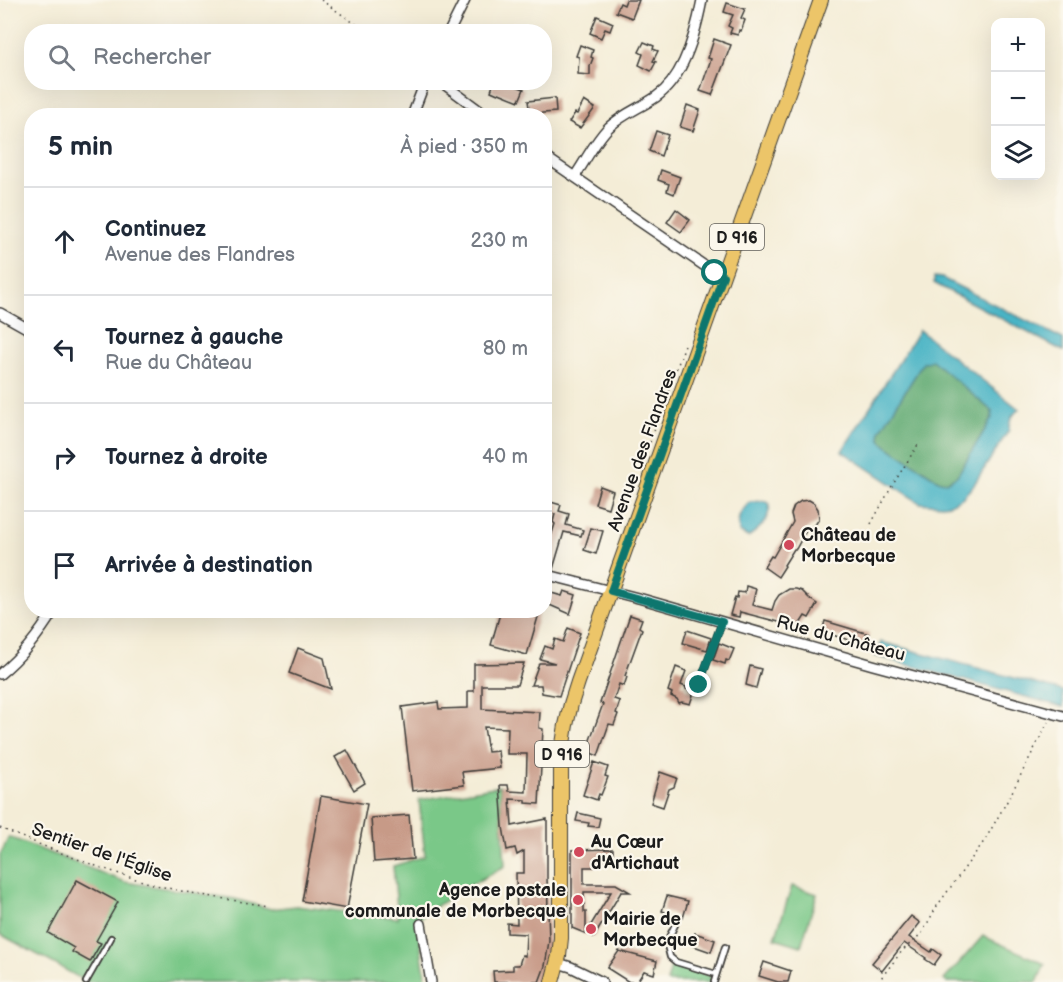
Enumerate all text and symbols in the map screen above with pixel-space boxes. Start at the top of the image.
map controls [991,18,1045,180]
button: + [991,18,1045,72]
search box [24,24,552,90]
icon: search [45,41,78,74]
text: Rechercher [93,44,211,71]
button: − [991,72,1045,126]
button: layers [991,126,1045,180]
text: 5 min [48,132,113,163]
text: À pied · 350 m [400,135,528,159]
text: Continuez [105,216,206,243]
road number: D 916 [710,224,764,250]
icon: ahead [48,225,81,258]
text: 230 m [471,229,528,253]
text: Avenue des Flandres [105,243,295,267]
route start [701,259,727,285]
text: Tournez à gauche [105,324,283,351]
icon: left [48,333,81,366]
text: 80 m [483,337,528,361]
text: Rue du Château [105,351,252,375]
street label: Avenue des Flandres [603,366,682,534]
icon: right [48,441,81,474]
text: Tournez à droite [105,444,268,471]
text: 40 m [482,445,528,469]
place label: Château de Morbecque [801,525,896,567]
marker: Château de Morbecque [782,538,796,552]
icon: arrive [48,549,81,582]
text: Arrivée à destination [105,552,313,579]
street label: Rue du Château [774,611,908,666]
route end [685,671,711,697]
road number: D 916 [535,741,589,767]
street label: Sentier de l'Église [29,817,176,886]
place label: Au Cœur d'Artichaut [590,832,679,874]
marker: Au Cœur d'Artichaut [572,845,586,859]
place label: Agence postale communale de Morbecque [345,880,566,922]
marker: Agence postale communale de Morbecque [571,893,585,907]
place label: Mairie de Morbecque [603,909,698,951]
marker: Mairie de Morbecque [584,922,598,936]

